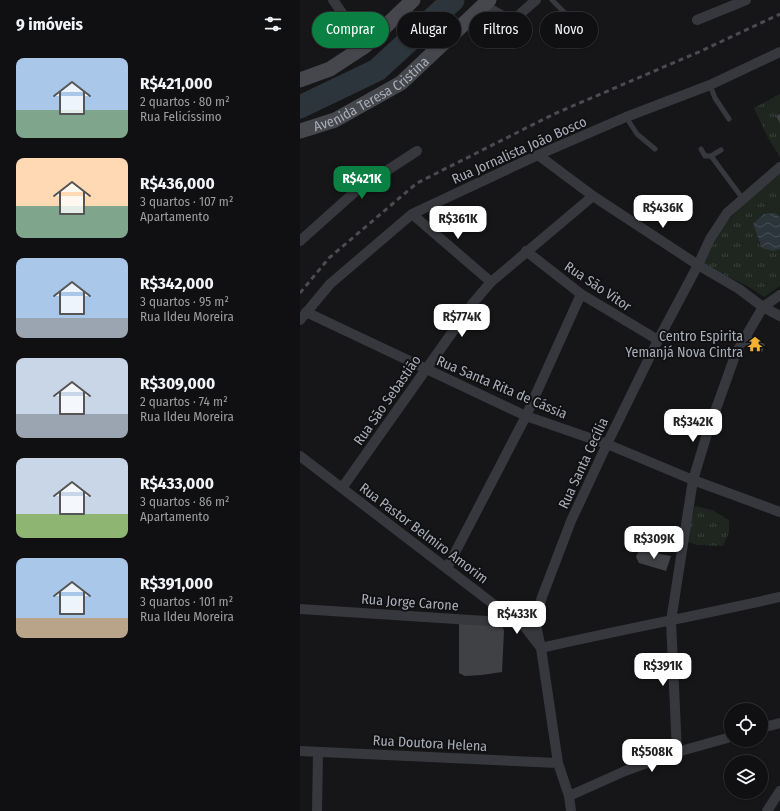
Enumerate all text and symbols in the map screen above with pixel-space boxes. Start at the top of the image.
chip: Comprar [312,12,389,48]
chip: Alugar [397,12,461,48]
chip: Filtros [469,12,532,48]
chip: Novo [540,12,598,48]
icon: filters [262,13,284,35]
text: 9 imóveis [16,14,83,35]
street label: Avenida Teresa Cristina [311,53,433,135]
text: R$421,000 [140,73,213,94]
icon: home [48,74,96,122]
text: 2 quartos · 80 m² [140,94,230,109]
text: Rua Felicíssimo [140,109,222,124]
street label: Rua Jornalista João Bosco [449,113,589,188]
pin: R$421K [329,166,395,200]
text: R$421K [342,171,382,186]
text: R$436,000 [140,173,215,194]
icon: home [48,174,96,222]
text: 3 quartos · 107 m² [140,194,233,209]
pin: R$436K [630,195,696,229]
text: R$436K [643,200,683,215]
pin: R$361K [425,206,491,240]
text: Apartamento [140,209,209,224]
text: R$361K [438,211,478,226]
street label: Rua São Vitor [561,258,634,315]
text: R$342,000 [140,273,214,294]
icon: home [48,274,96,322]
text: 3 quartos · 95 m² [140,294,229,309]
pin: R$774K [429,304,495,338]
text: Rua Ildeu Moreira [140,309,234,324]
text: R$774K [443,309,481,324]
place label: Centro Espirita Yemanjá Nova Cintra [625,328,743,361]
temple icon: Centro Espirita Yemanjá Nova Cintra [746,335,764,353]
street label: Rua São Sebastião [350,352,425,449]
street label: Rua Santa Rita de Cássia [434,352,570,423]
text: R$309,000 [140,373,215,394]
icon: home [48,374,96,422]
text: 2 quartos · 74 m² [140,394,228,409]
text: Rua Ildeu Moreira [140,409,234,424]
pin: R$342K [660,409,726,443]
text: R$342K [673,414,713,429]
street label: Rua Santa Cecília [555,415,612,511]
text: R$433,000 [140,473,214,494]
icon: home [48,474,96,522]
street label: Rua Pastor Belmiro Amorim [356,479,491,587]
text: 3 quartos · 86 m² [140,494,230,509]
text: Apartamento [140,509,209,524]
pin: R$309K [621,526,687,560]
text: R$309K [633,531,675,546]
text: R$391,000 [140,573,213,594]
icon: home [48,574,96,622]
street label: Rua Jorge Carone [361,591,459,614]
text: 3 quartos · 101 m² [140,594,233,609]
pin: R$433K [484,601,550,635]
text: R$433K [497,606,537,621]
text: Rua Ildeu Moreira [140,609,234,624]
pin: R$391K [630,653,696,687]
text: R$391K [643,658,683,673]
map controls [724,703,768,799]
button: locate [724,703,768,747]
street label: Rua Doutora Helena [372,732,488,755]
pin: R$508K [619,739,685,773]
text: R$508K [631,744,673,759]
button: layers [724,755,768,799]

